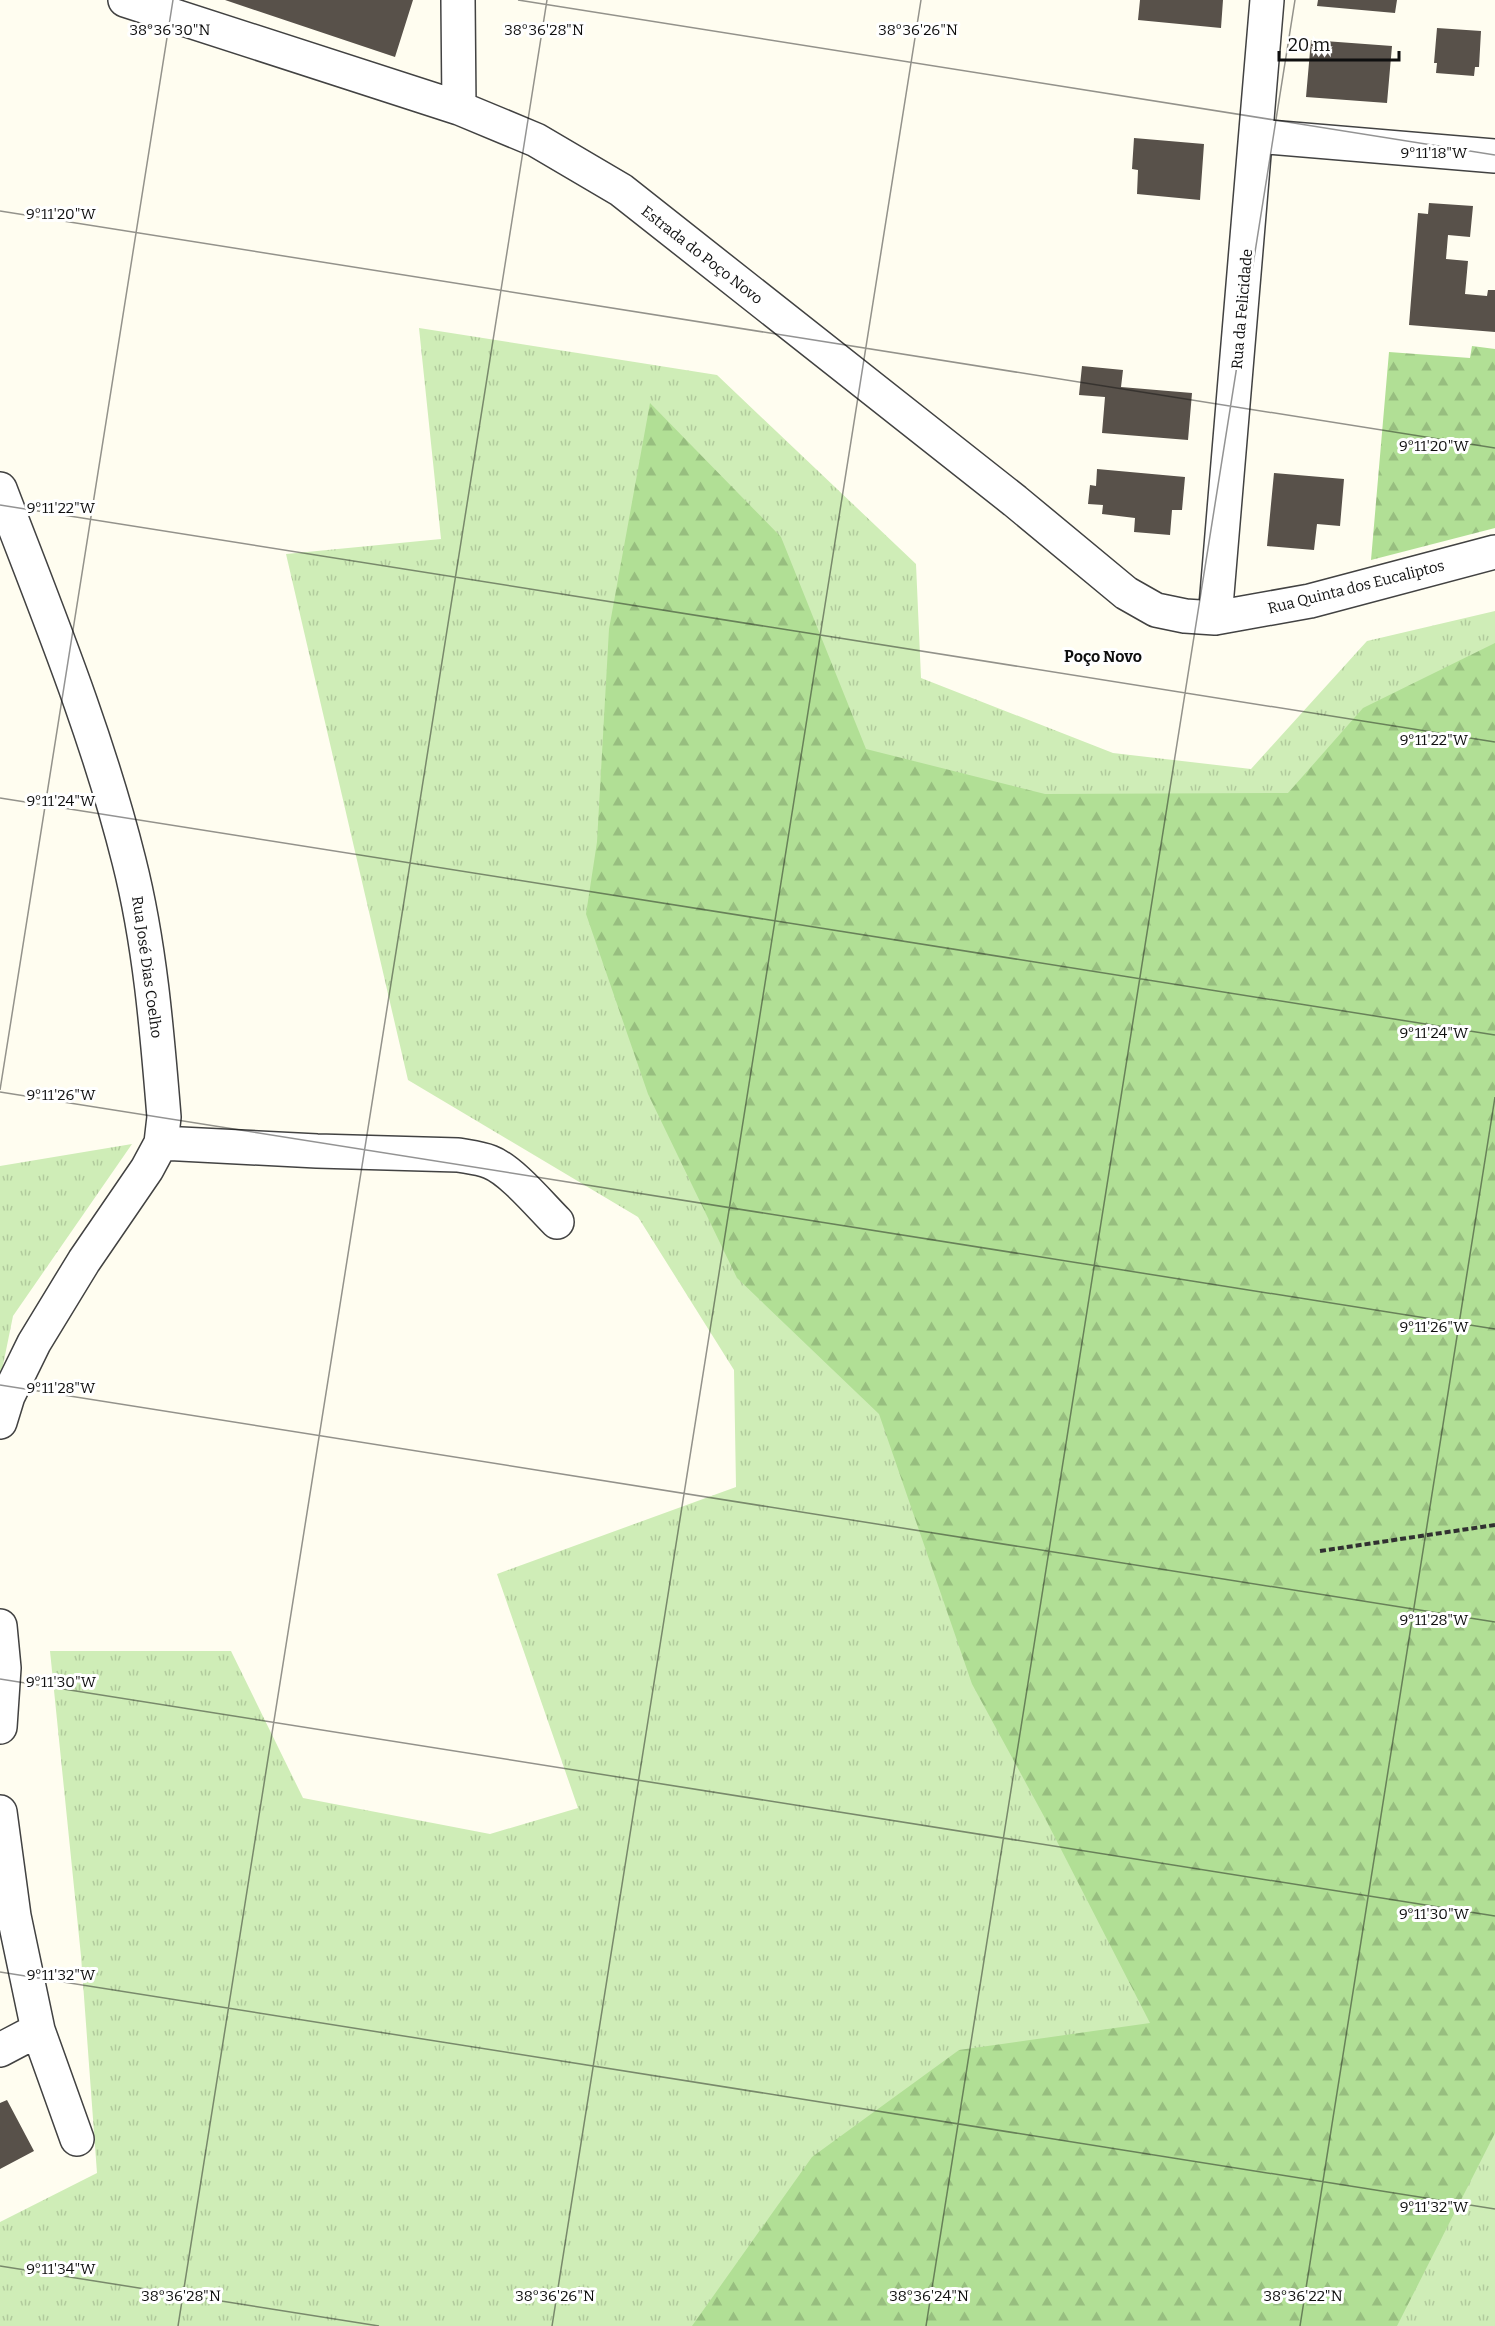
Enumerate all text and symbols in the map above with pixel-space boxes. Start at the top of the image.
text: 38°36'30"N [130,21,211,39]
text: 38°36'28"N [504,21,584,39]
text: 38°36'26"N [878,21,958,39]
scale bar [1279,24,1399,62]
text: 20 m [1288,34,1330,56]
text: 9°11'18"W [1401,144,1468,162]
street label: Estrada do Poço Novo [638,202,766,308]
text: 9°11'20"W [26,205,97,223]
street label: Rua da Felicidade [1228,248,1256,370]
text: 9°11'20"W [1399,437,1470,455]
text: 9°11'22"W [27,499,96,517]
street label: Rua Quinta dos Eucaliptos [1266,556,1446,618]
district label: Poço Novo [1064,647,1142,666]
text: 9°11'22"W [1400,731,1469,749]
text: 9°11'24"W [27,792,96,810]
street label: Rua José Dias Coelho [128,895,166,1039]
text: 9°11'24"W [1400,1024,1469,1042]
text: 9°11'26"W [27,1086,96,1104]
text: 9°11'26"W [1400,1318,1469,1336]
text: 9°11'28"W [27,1379,96,1397]
text: 9°11'28"W [1400,1611,1469,1629]
text: 9°11'30"W [26,1673,97,1691]
text: 9°11'30"W [1399,1905,1470,1923]
text: 9°11'32"W [27,1966,96,1984]
text: 9°11'32"W [1400,2198,1469,2216]
text: 9°11'34"W [26,2260,96,2278]
text: 38°36'28"N [141,2287,221,2305]
text: 38°36'26"N [515,2287,595,2305]
text: 38°36'24"N [889,2287,969,2305]
text: 38°36'22"N [1263,2287,1343,2305]

